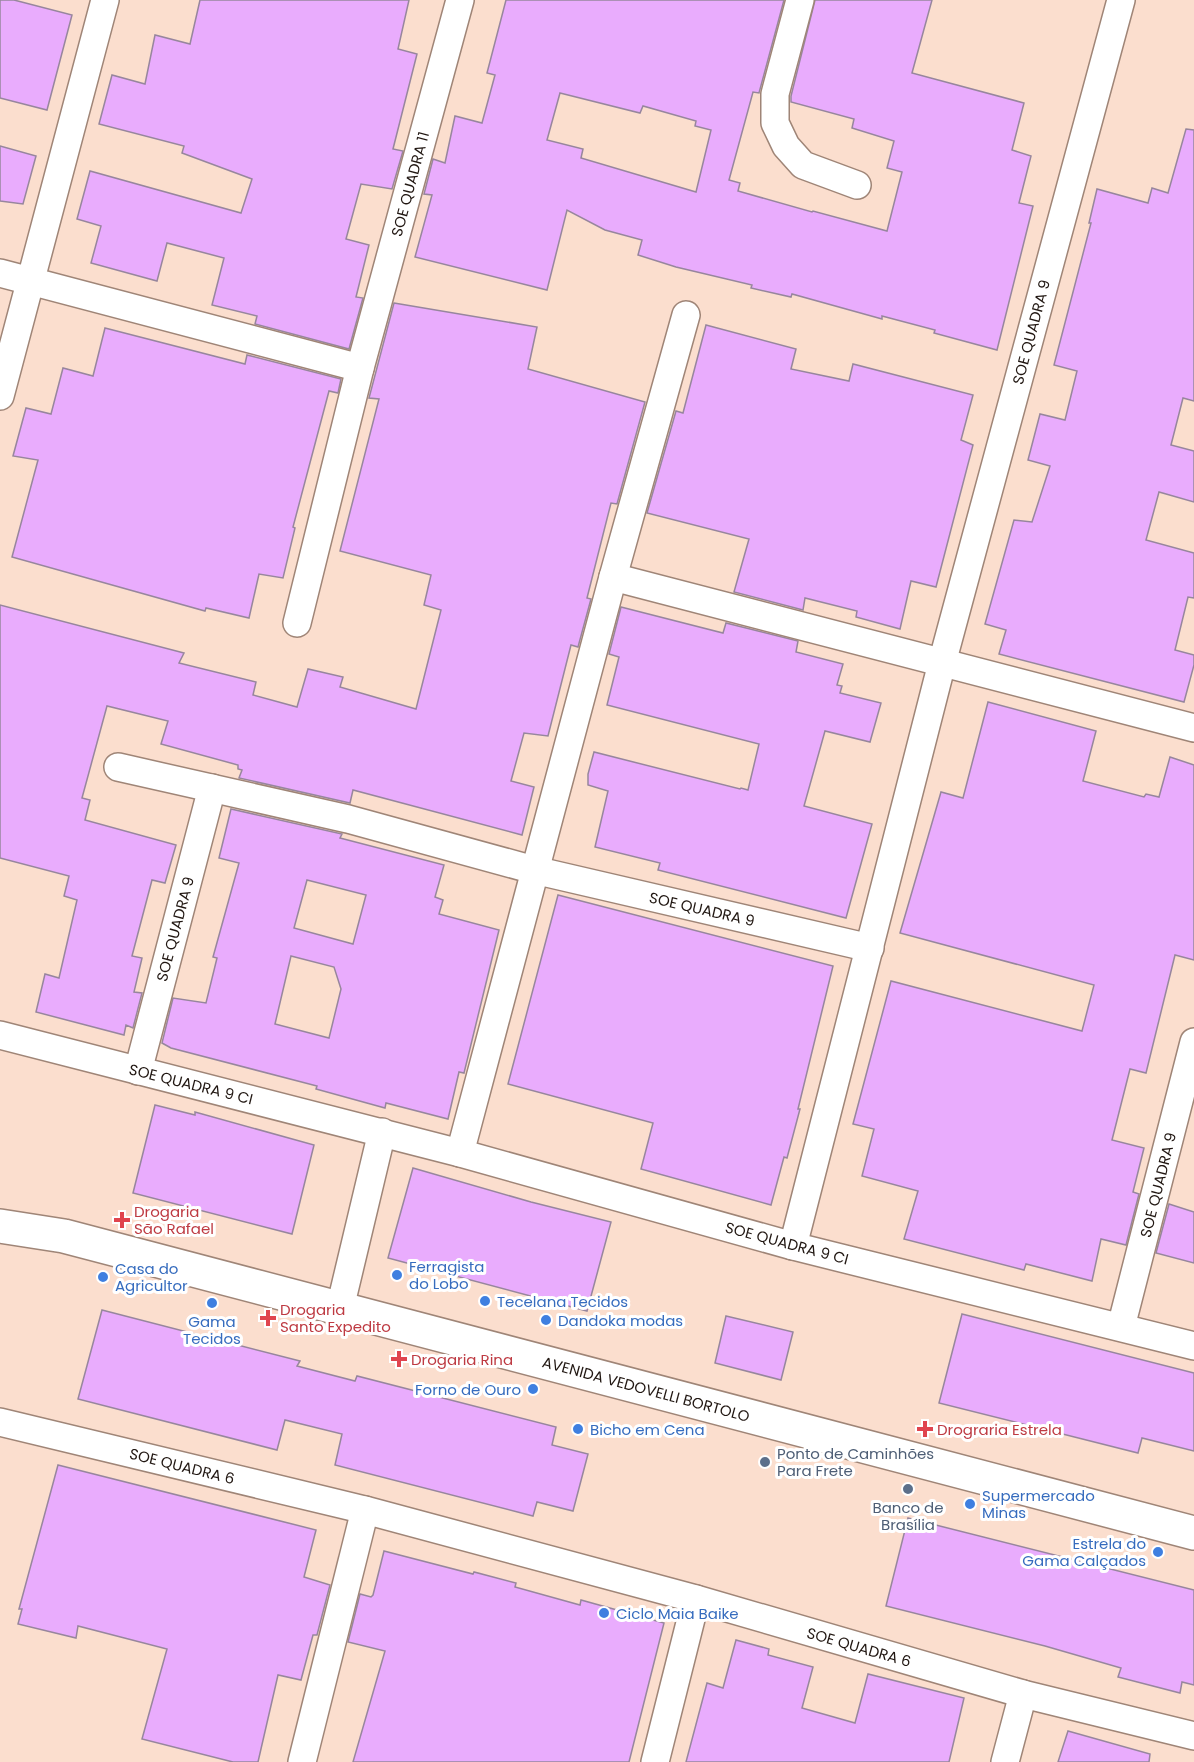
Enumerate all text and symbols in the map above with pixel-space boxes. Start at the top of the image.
street label: SOE QUADRA 11 [386,129,434,239]
street label: SOE QUADRA 9 [1007,277,1055,387]
street label: SOE QUADRA 9 [151,874,199,984]
street label: SOE QUADRA 9 [647,887,757,931]
street label: SOE QUADRA 9 CI [127,1058,255,1110]
street label: SOE QUADRA 9 [1135,1130,1181,1240]
place label: Drogaria São Rafael [134,1201,214,1239]
marker: Drogaria São Rafael [115,1213,129,1227]
street label: SOE QUADRA 9 CI [723,1216,851,1270]
place label: Ferragista do Lobo [409,1256,484,1294]
place label: Casa do Agricultor [115,1258,188,1296]
marker: Ferragista do Lobo [390,1268,404,1282]
marker: Casa do Agricultor [96,1270,110,1284]
place label: Tecelana Tecidos [497,1291,628,1312]
marker: Tecelana Tecidos [478,1294,492,1308]
marker: Gama Tecidos [205,1296,219,1310]
place label: Drogaria Santo Expedito [280,1299,391,1337]
place label: Dandoka modas [558,1310,683,1331]
place label: Gama Tecidos [183,1311,241,1349]
marker: Drogaria Santo Expedito [261,1311,275,1325]
marker: Dandoka modas [539,1313,553,1327]
place label: Drogaria Rina [411,1349,513,1370]
street label: AVENIDA VEDOVELLI BORTOLO [540,1351,752,1427]
marker: Drogaria Rina [392,1352,406,1366]
place label: Forno de Ouro [415,1379,521,1400]
marker: Forno de Ouro [526,1382,540,1396]
place label: Bicho em Cena [590,1419,705,1440]
place label: Drograria Estrela [937,1419,1062,1440]
marker: Bicho em Cena [571,1422,585,1436]
marker: Drograria Estrela [918,1422,932,1436]
street label: SOE QUADRA 6 [127,1443,237,1489]
place label: Ponto de Caminhões Para Frete [777,1443,934,1481]
marker: Ponto de Caminhões Para Frete [758,1455,772,1469]
marker: Banco de Brasília [901,1482,915,1496]
place label: Supermercado Minas [982,1485,1095,1523]
place label: Banco de Brasília [872,1497,944,1535]
marker: Supermercado Minas [963,1497,977,1511]
place label: Estrela do Gama Calçados [1022,1533,1146,1571]
marker: Estrela do Gama Calçados [1151,1545,1165,1559]
place label: Ciclo Maia Baike [616,1603,739,1624]
marker: Ciclo Maia Baike [597,1606,611,1620]
street label: SOE QUADRA 6 [804,1622,914,1672]

